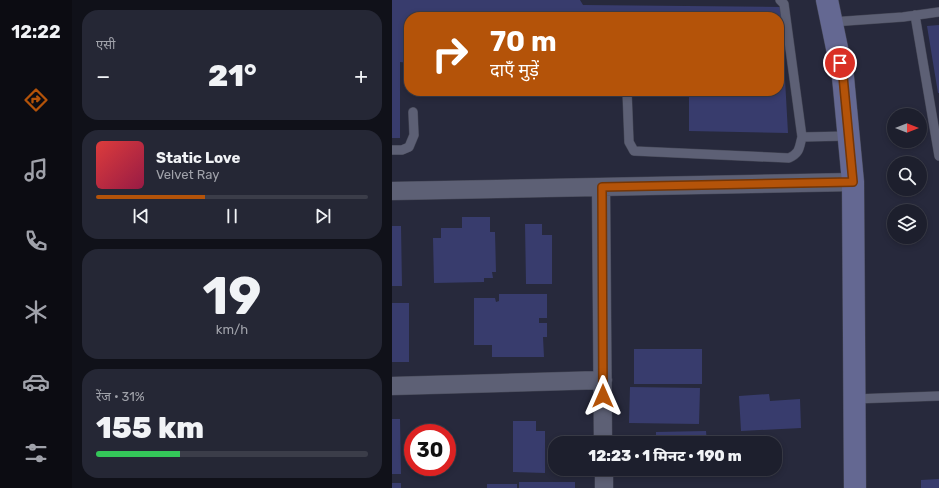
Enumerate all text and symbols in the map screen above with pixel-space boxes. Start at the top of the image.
text: 12:22 [11,21,61,43]
text: 70 m [490,25,557,58]
icon: right [424,28,476,80]
text: एसी [96,37,115,52]
pin [823,46,857,80]
icon: arrive [829,52,851,74]
text: 21° [208,58,257,94]
text: दाएँ मुड़ें [490,59,539,81]
text: − [96,63,110,90]
text: + [354,63,368,90]
icon: directions [22,86,50,114]
north arrow [887,108,927,148]
map controls [887,108,927,244]
text: Static Love [156,149,240,167]
icon: music [22,156,50,184]
button: search [887,156,927,196]
text: Velvet Ray [156,167,219,182]
button: layers [887,204,927,244]
icon: previous [130,205,152,227]
icon: pause [221,205,243,227]
icon: next [312,205,334,227]
icon: phone [22,227,50,255]
text: 19 [202,265,262,327]
icon: climate [22,298,50,326]
text: km/h [216,322,248,337]
icon: car [22,368,50,396]
position arrow [582,375,624,417]
text: रेंज · 31% [96,389,145,404]
text: 155 km [96,410,204,446]
speed limit sign: 30 [404,424,456,476]
icon: filters [22,439,50,467]
text: 12:23 · 1 मिनट · 190 m [588,447,742,465]

